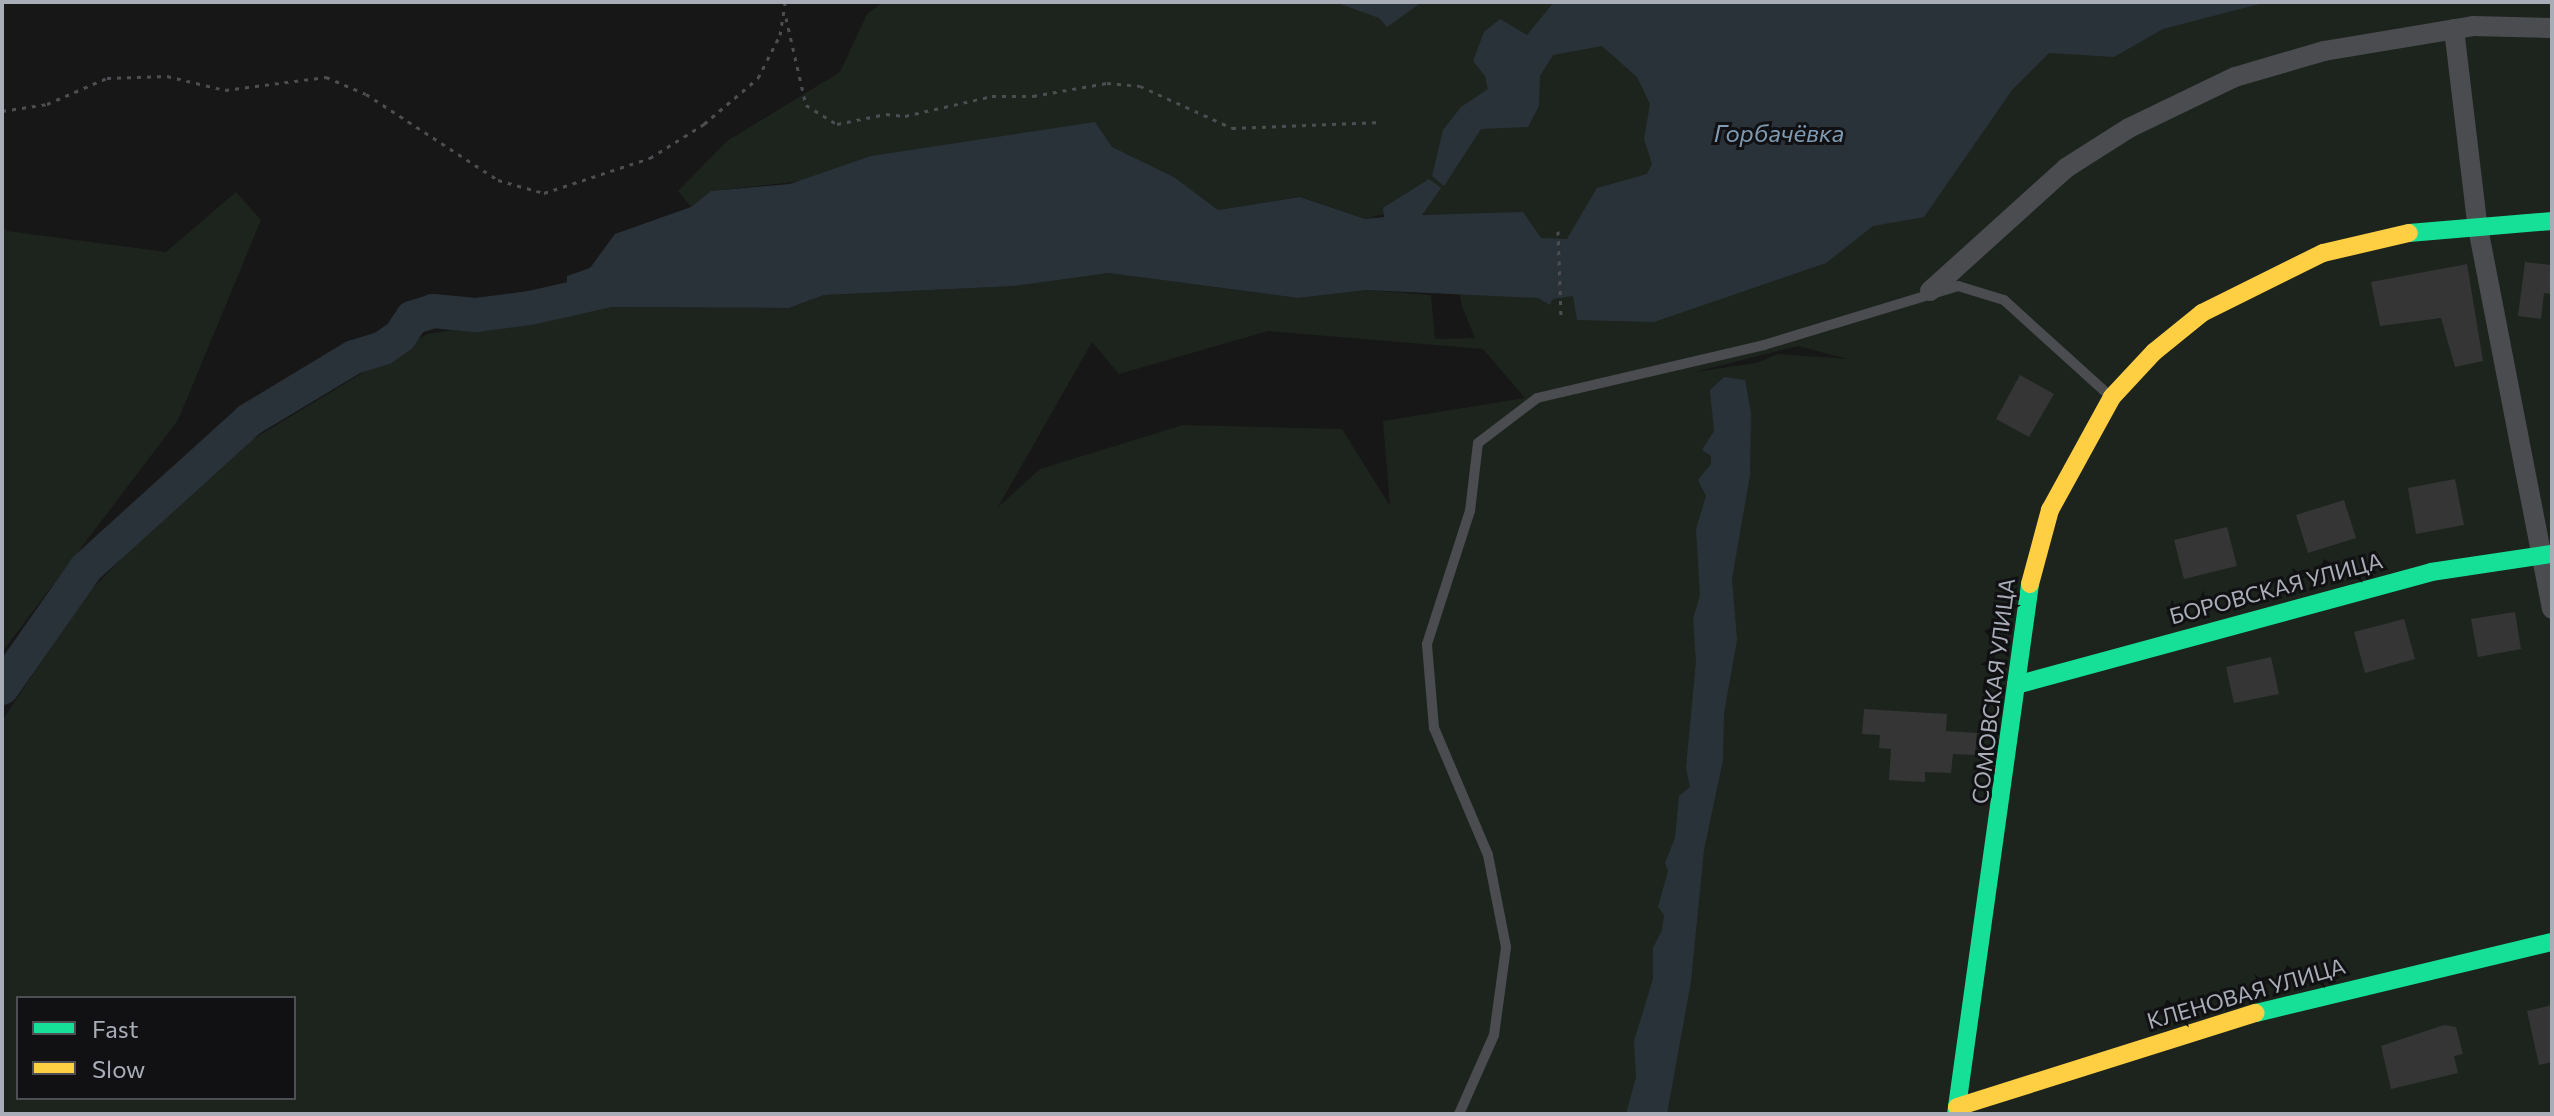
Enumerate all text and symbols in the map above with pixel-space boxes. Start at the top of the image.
water label: Горбачёвка [1714,119,1844,147]
street label: БОРОВСКАЯ УЛИЦА [2167,547,2385,629]
street label: СОМОВСКАЯ УЛИЦА [1966,577,2020,805]
street label: КЛЕНОВАЯ УЛИЦА [2144,952,2348,1034]
legend [16,996,296,1100]
text: Fast [92,1014,139,1043]
text: Slow [92,1054,145,1083]

